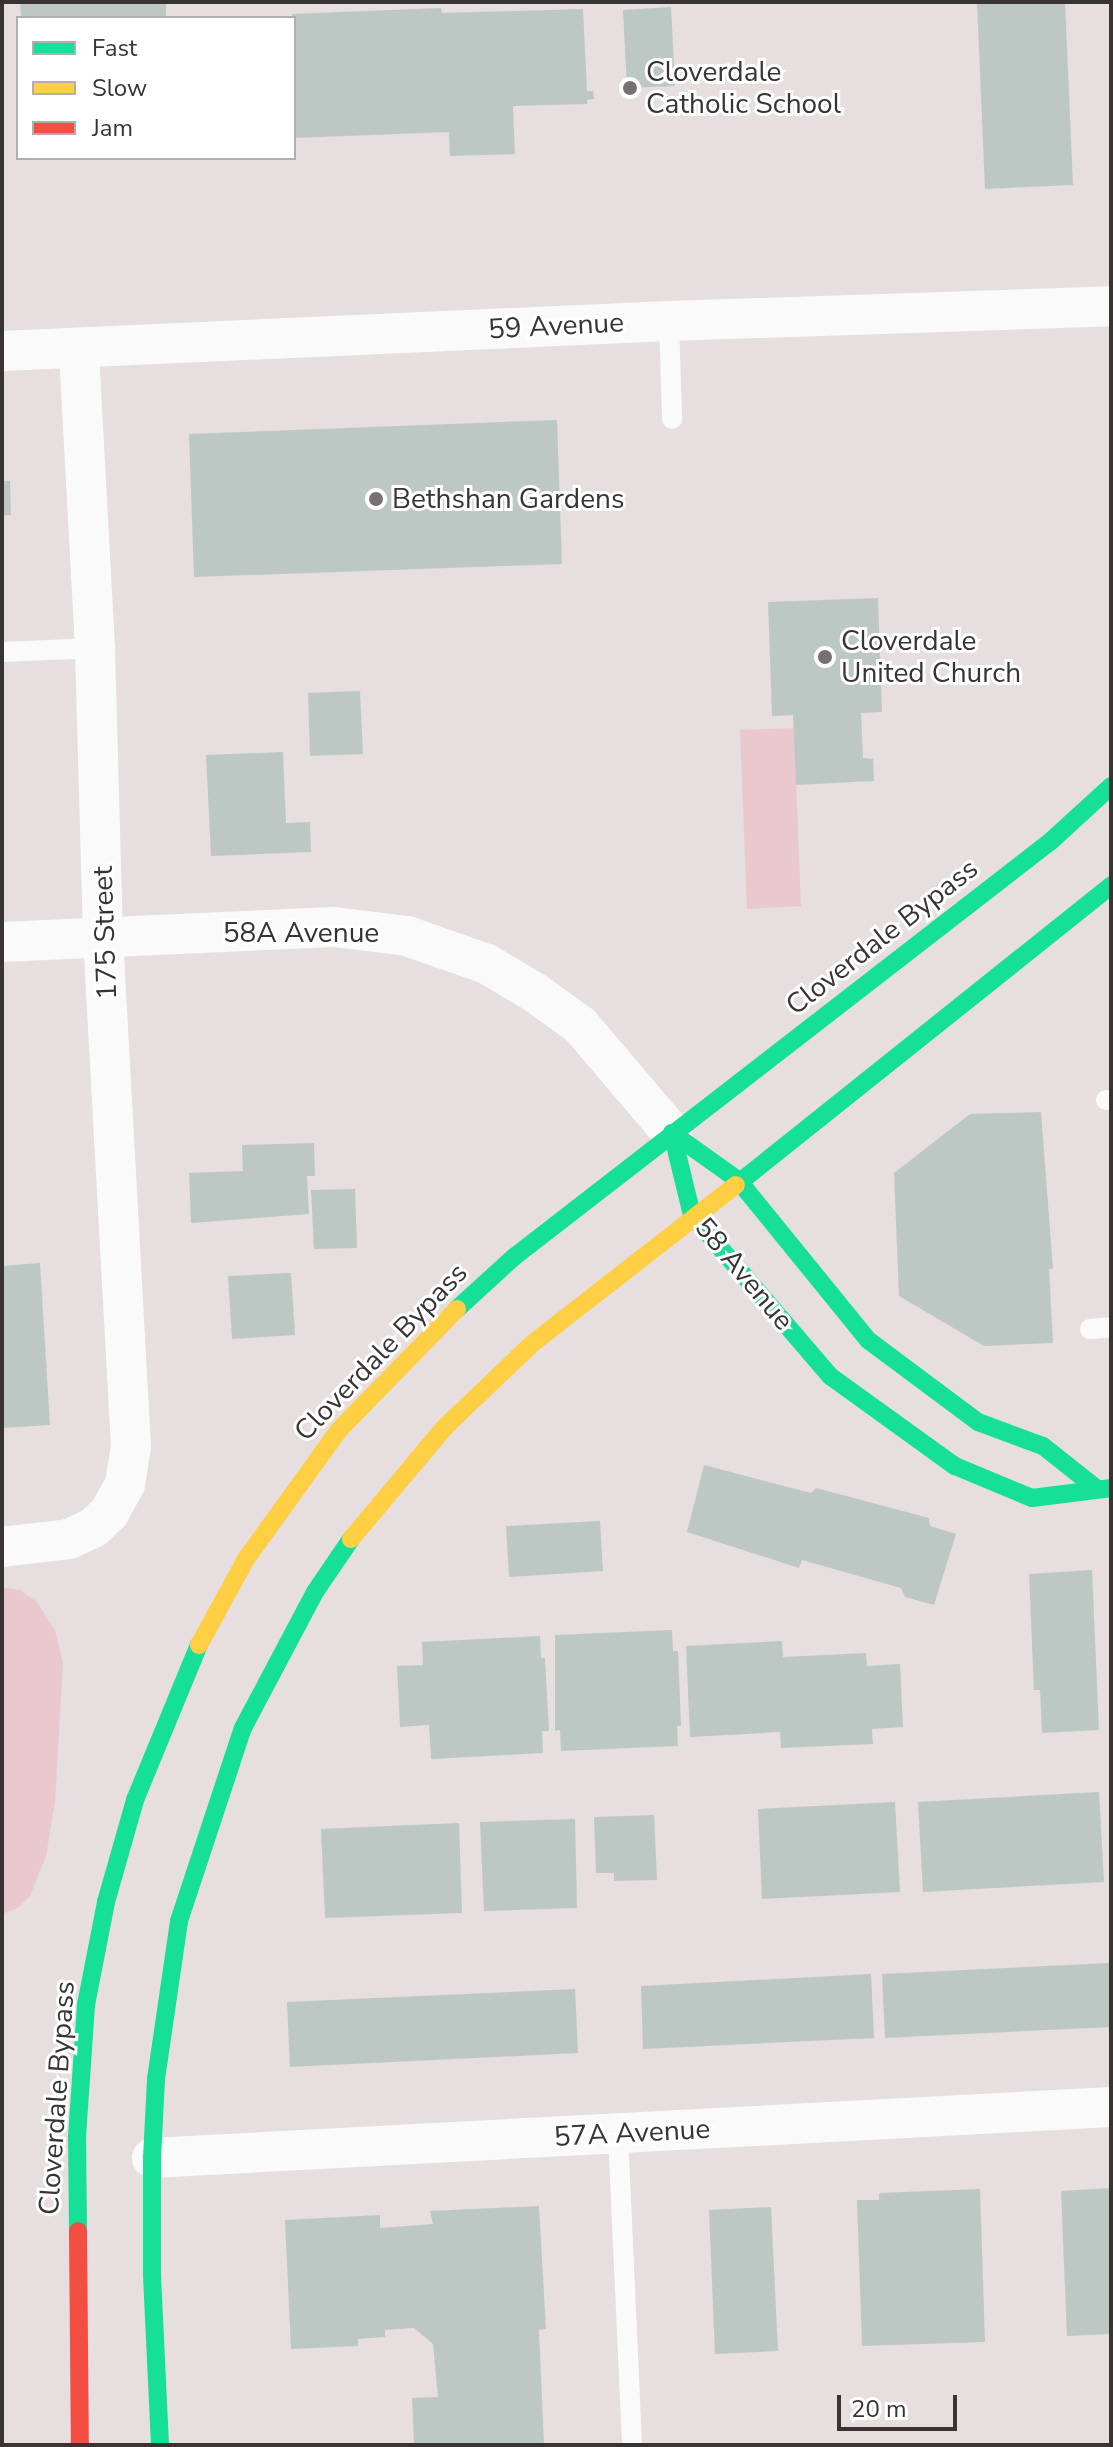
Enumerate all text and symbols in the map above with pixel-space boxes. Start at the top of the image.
legend [16,16,296,160]
text: Fast [92,32,137,64]
place label: Cloverdale Catholic School [646,55,841,121]
text: Slow [92,72,147,104]
marker: Cloverdale Catholic School [621,79,639,97]
text: Jam [92,112,133,144]
street label: 59 Avenue [487,306,625,346]
place label: Bethshan Gardens [392,482,624,516]
marker: Bethshan Gardens [367,490,385,508]
place label: Cloverdale United Church [841,624,1021,690]
marker: Cloverdale United Church [816,648,834,666]
street label: Cloverdale Bypass [779,852,985,1022]
street label: 175 Street [86,865,124,1001]
street label: 58A Avenue [223,916,379,950]
street label: 58 Avenue [687,1211,801,1337]
street label: Cloverdale Bypass [288,1256,474,1448]
street label: Cloverdale Bypass [32,1980,82,2216]
street label: 57A Avenue [553,2112,711,2154]
scale bar [841,2379,961,2429]
text: 20 m [851,2393,907,2425]

